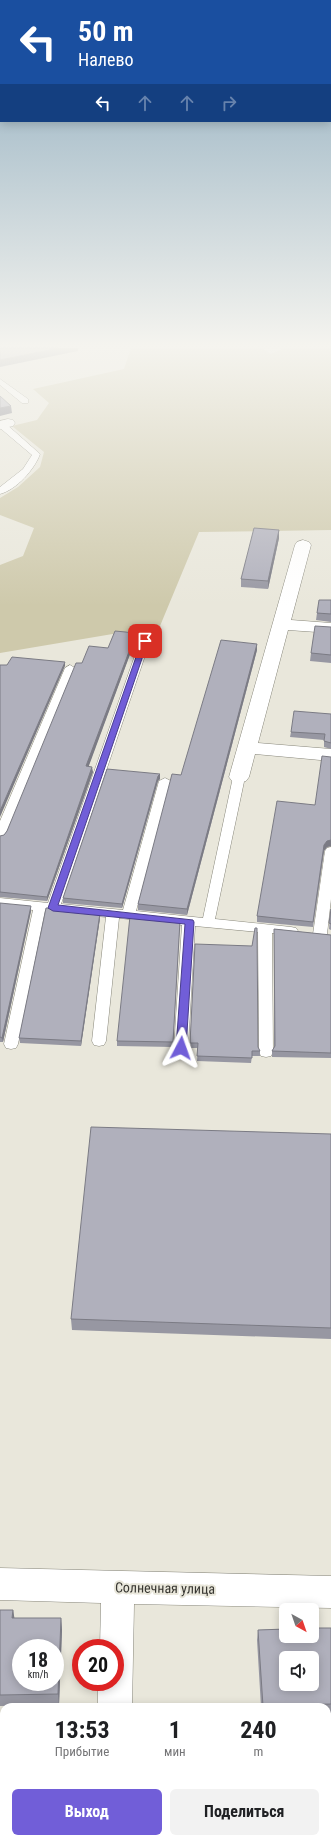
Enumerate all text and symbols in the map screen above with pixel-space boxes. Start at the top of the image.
text: 50 m [78,15,134,48]
icon: left [12,16,64,68]
text: Налево [78,49,134,70]
icon: left [92,92,114,114]
icon: ahead [134,92,156,114]
icon: ahead [176,92,198,114]
icon: right [218,92,240,114]
pin [128,624,162,658]
icon: arrive [134,630,156,652]
position arrow [160,1027,202,1069]
street label: Солнечная улица [115,1579,215,1597]
north arrow [279,1603,319,1643]
map controls [279,1603,319,1691]
speed limit sign: 20 [72,1639,124,1691]
text: 18 [28,1648,48,1672]
button: sound [279,1651,319,1691]
text: km/h [28,1669,48,1680]
text: 13:53 [54,1716,110,1744]
text: 1 [169,1716,181,1744]
text: 240 [240,1716,277,1744]
text: Прибытие [55,1744,109,1759]
text: мин [164,1744,186,1759]
text: m [253,1744,263,1759]
button: Выход [12,1789,162,1835]
button: Поделиться [170,1789,319,1835]

